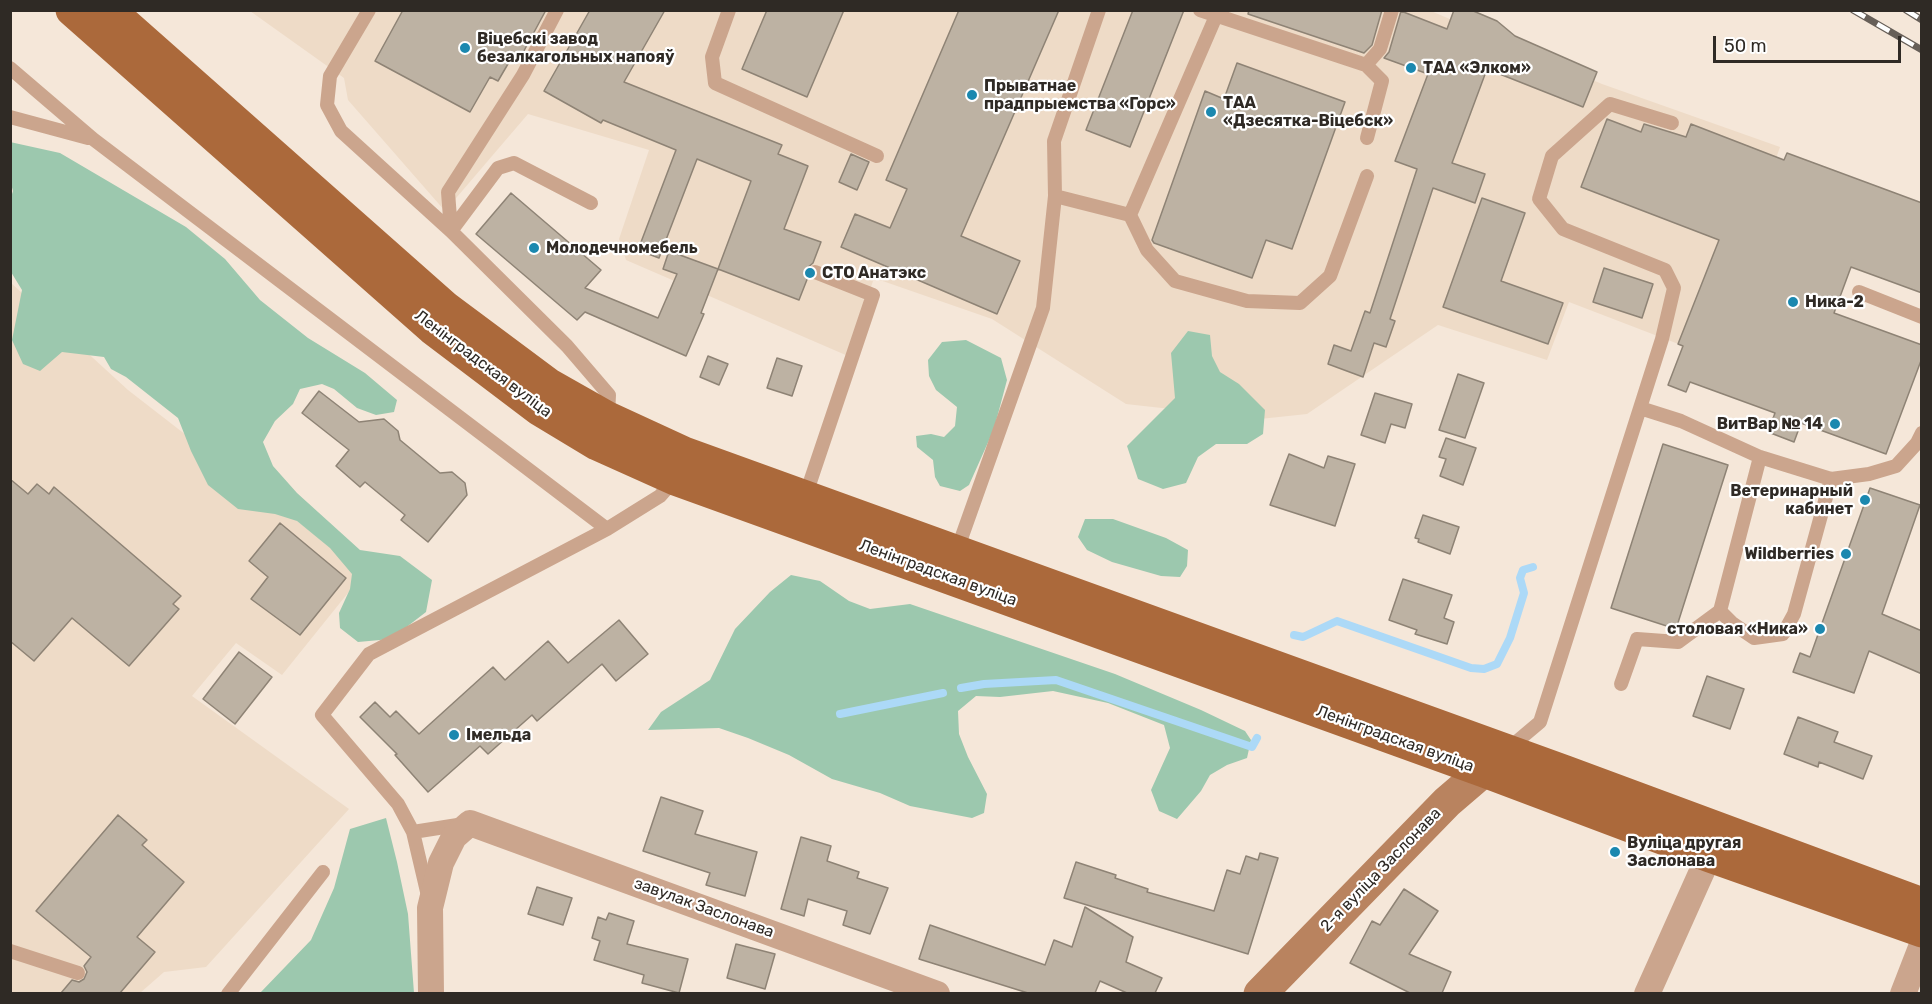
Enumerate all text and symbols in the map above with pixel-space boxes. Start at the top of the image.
scale bar [1716,24,1904,62]
place label: Віцебскі завод безалкагольных напояў [477,29,674,67]
text: 50 m [1724,35,1767,57]
marker: Віцебскі завод безалкагольных напояў [458,41,472,55]
place label: ТАА «Элком» [1423,58,1531,78]
marker: ТАА «Элком» [1404,61,1418,75]
place label: Прыватнае прадпрыемства «Горс» [984,76,1176,114]
marker: Прыватнае прадпрыемства «Горс» [965,88,979,102]
place label: ТАА «Дзесятка-Віцебск» [1223,93,1393,131]
marker: ТАА «Дзесятка-Віцебск» [1204,105,1218,119]
place label: Молодечномебель [546,238,698,258]
marker: Молодечномебель [527,241,541,255]
place label: СТО Анатэкс [822,263,926,283]
marker: СТО Анатэкс [803,266,817,280]
place label: Ника-2 [1805,292,1864,312]
marker: Ника-2 [1786,295,1800,309]
street label: Ленінградская вуліца [411,306,555,422]
place label: ВитВар № 14 [1717,414,1823,434]
marker: ВитВар № 14 [1828,417,1842,431]
place label: Ветеринарный кабинет [1730,481,1853,519]
marker: Ветеринарный кабинет [1858,493,1872,507]
street label: Ленінградская вуліца [857,536,1019,610]
place label: Wildberries [1744,544,1834,564]
marker: Wildberries [1839,547,1853,561]
place label: столовая «Ника» [1667,619,1808,639]
marker: столовая «Ника» [1813,622,1827,636]
street label: Ленінградская вуліца [1314,702,1476,776]
place label: Імельда [466,725,531,745]
marker: Імельда [447,728,461,742]
street label: 2-я вуліца Заслонава [1317,804,1445,936]
place label: Вуліца другая Заслонава [1627,833,1741,871]
marker: Вуліца другая Заслонава [1608,845,1622,859]
street label: завулак Заслонава [631,874,777,942]

